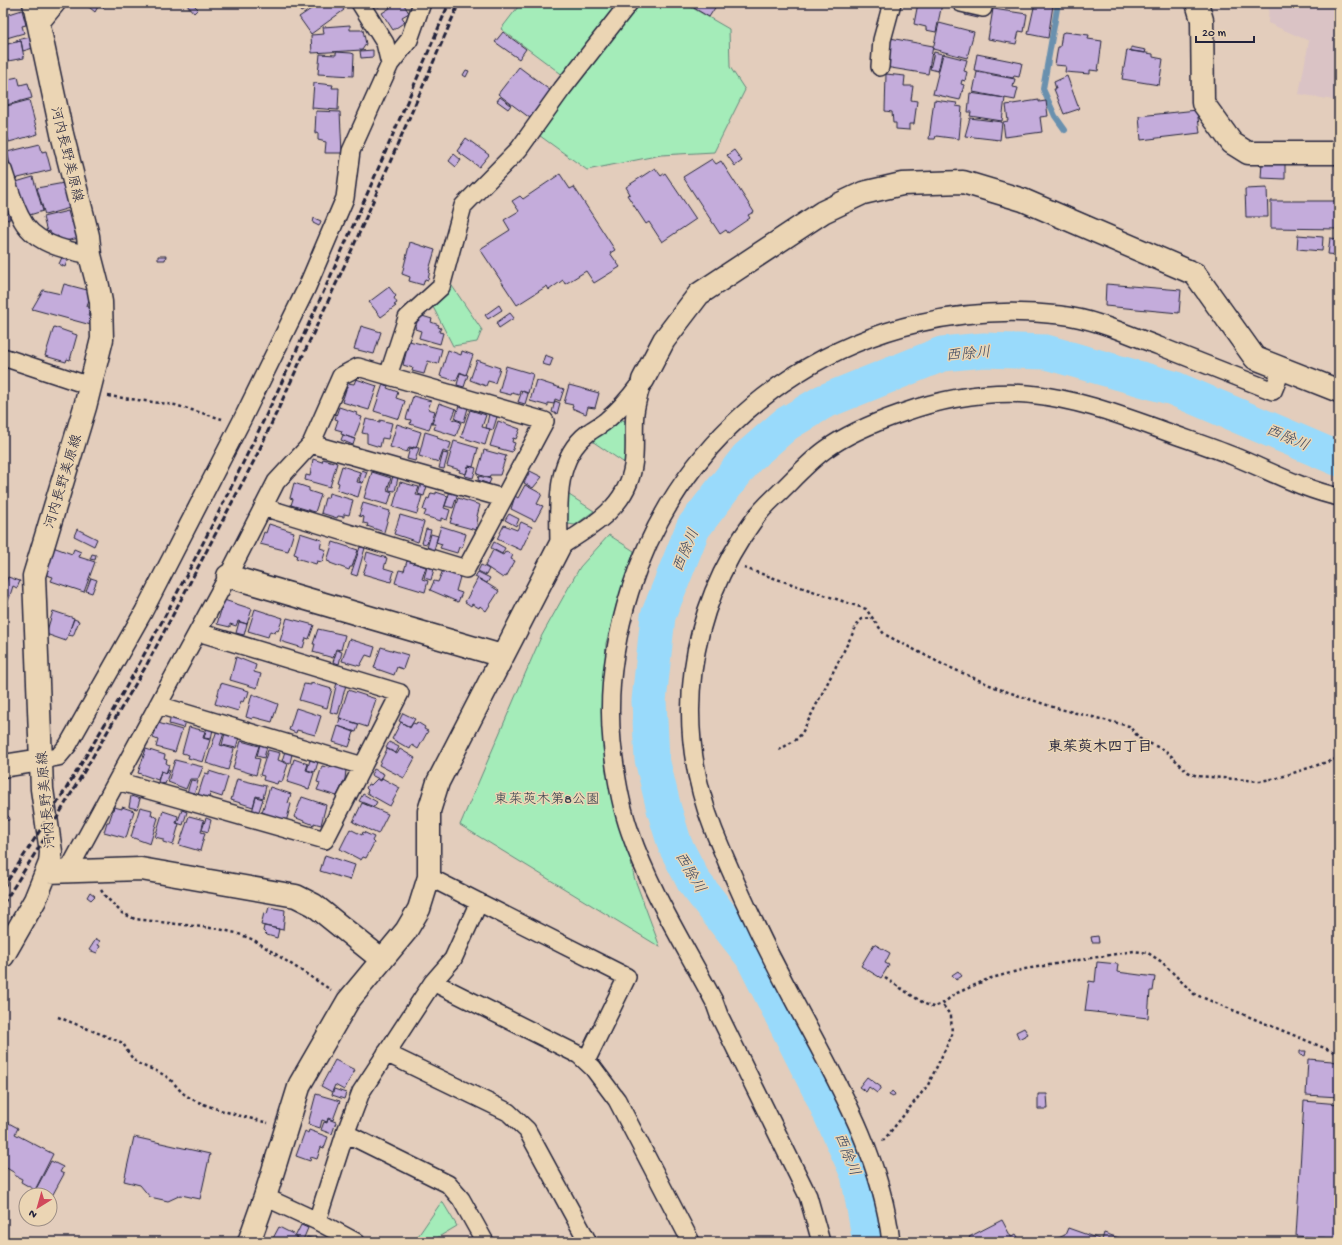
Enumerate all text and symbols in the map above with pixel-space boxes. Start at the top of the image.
scale bar [1196,18,1254,44]
text: 20 m [1202,27,1227,41]
street label: 河内長野美原線 [45,105,86,204]
water label: 西除川 [945,344,991,366]
water label: 西除川 [1263,422,1311,456]
street label: 河内長野美原線 [42,432,87,531]
water label: 西除川 [670,527,704,575]
district label: 東茱萸木四丁目 [1047,738,1153,757]
street label: 河内長野美原線 [35,750,60,849]
park label: 東茱萸木第8公園 [494,792,600,809]
water label: 西除川 [670,849,709,897]
water label: 西除川 [829,1131,863,1179]
north arrow [18,1187,58,1227]
text: N [27,1206,40,1220]

